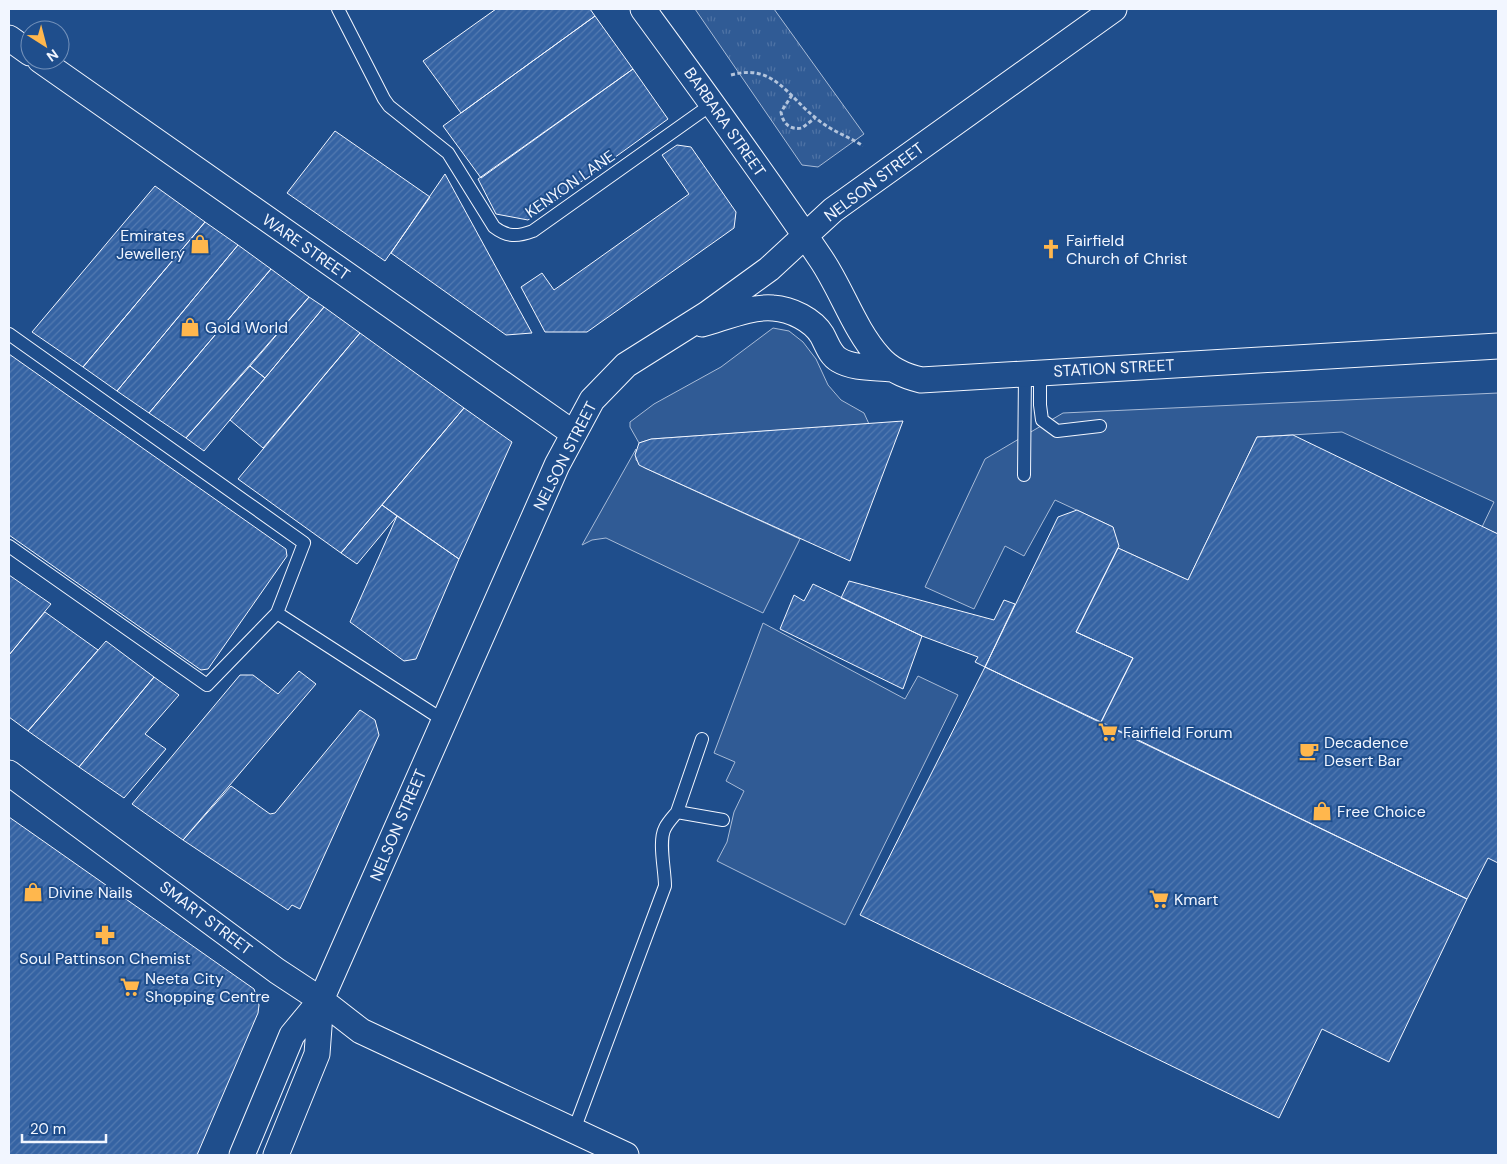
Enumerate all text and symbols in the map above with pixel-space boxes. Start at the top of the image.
north arrow [20,20,70,70]
text: N [43,45,62,66]
street label: BARBARA STREET [680,63,770,181]
street label: NELSON STREET [820,138,928,226]
street label: KENYON LANE [521,145,619,223]
street label: WARE STREET [258,209,354,285]
place label: Emirates Jewellery [116,225,185,264]
place label: Fairfield Church of Christ [1066,230,1188,269]
shop icon: Emirates Jewellery [189,233,211,255]
church icon: Fairfield Church of Christ [1040,238,1062,260]
shop icon: Gold World [179,316,201,338]
place label: Gold World [205,317,288,338]
street label: STATION STREET [1053,354,1175,382]
street label: NELSON STREET [529,398,602,514]
supermarket icon: Fairfield Forum [1097,721,1119,743]
place label: Fairfield Forum [1123,722,1233,743]
place label: Decadence Desert Bar [1324,732,1409,771]
cafe icon: Decadence Desert Bar [1298,740,1320,762]
street label: NELSON STREET [365,766,431,884]
shop icon: Free Choice [1311,800,1333,822]
place label: Free Choice [1337,801,1426,822]
street label: SMART STREET [156,876,257,960]
shop icon: Divine Nails [22,881,44,903]
place label: Divine Nails [48,882,133,903]
supermarket icon: Kmart [1148,888,1170,910]
place label: Kmart [1174,889,1219,910]
pharmacy icon: Soul Pattinson Chemist [94,924,116,946]
place label: Soul Pattinson Chemist [19,948,191,969]
place label: Neeta City Shopping Centre [145,968,270,1007]
supermarket icon: Neeta City Shopping Centre [119,976,141,998]
scale bar [22,1112,106,1144]
text: 20 m [30,1119,66,1139]

